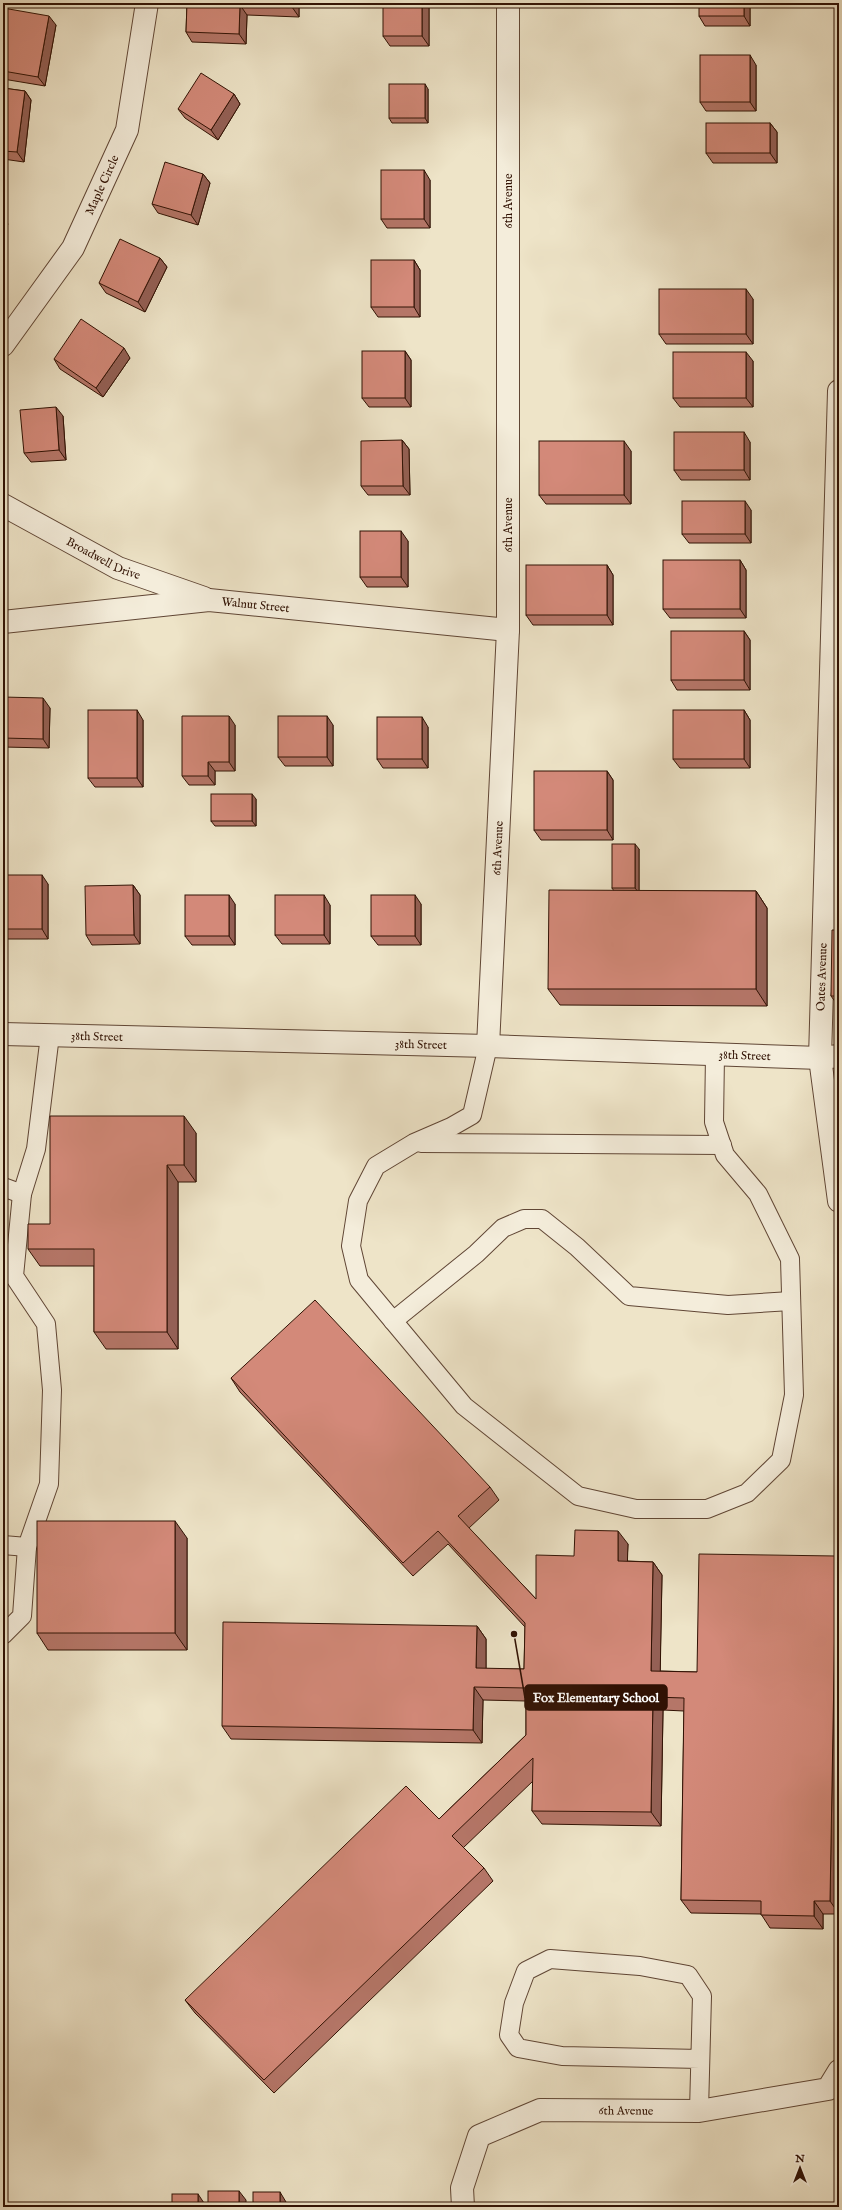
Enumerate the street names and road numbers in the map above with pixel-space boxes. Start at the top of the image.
street label: Maple Circle [82,152,122,217]
street label: 6th Avenue [501,173,516,228]
street label: 6th Avenue [501,497,516,552]
street label: Broadwell Drive [64,534,143,583]
street label: Walnut Street [221,594,290,616]
street label: 6th Avenue [489,820,506,876]
street label: Oates Avenue [813,942,831,1011]
street label: 38th Street [71,1028,123,1044]
street label: 38th Street [395,1036,447,1052]
street label: 38th Street [718,1047,771,1064]
street label: 6th Avenue [598,2103,654,2118]

